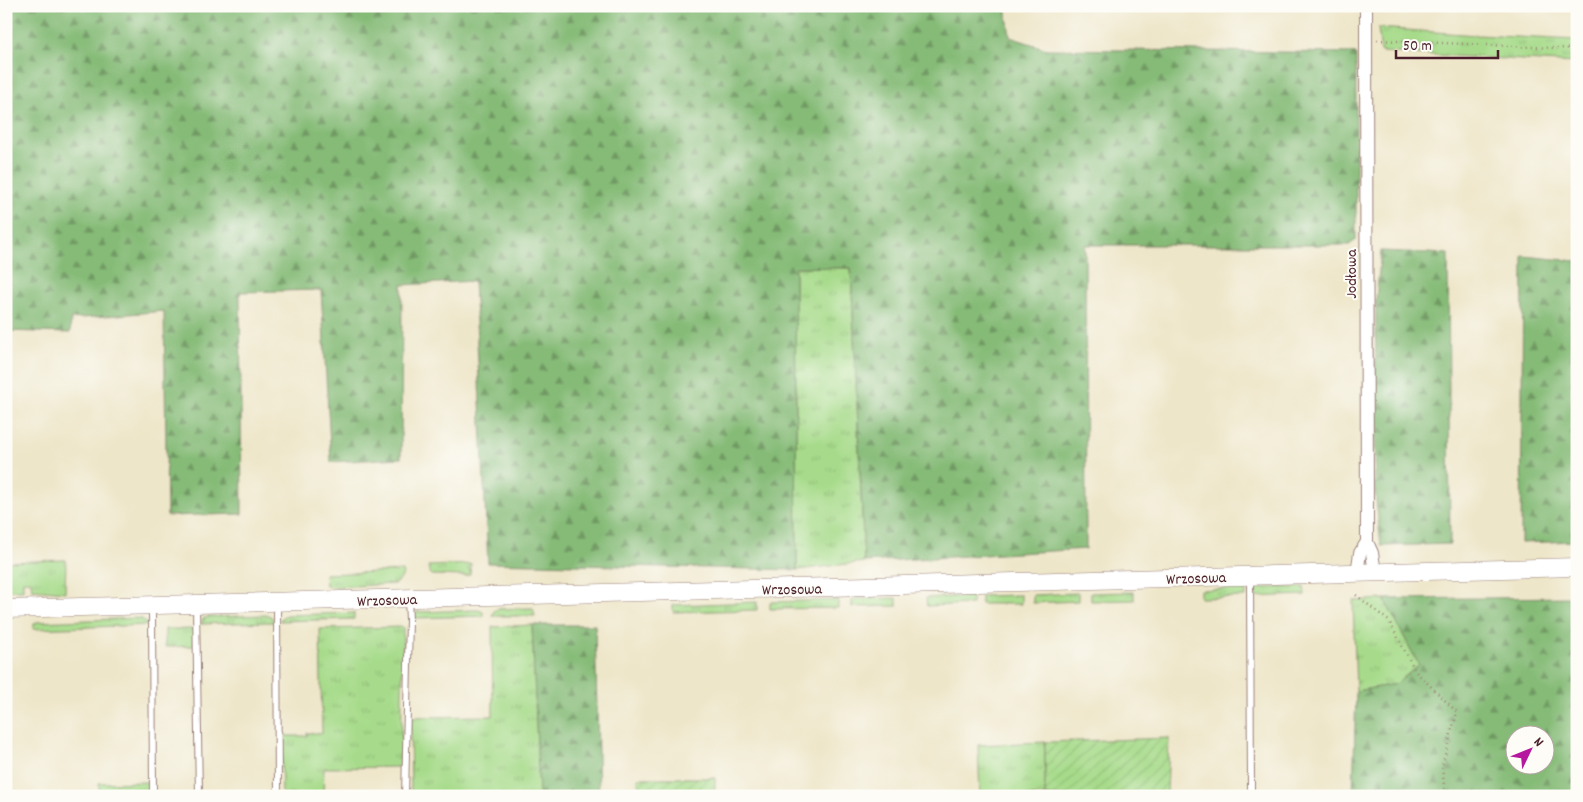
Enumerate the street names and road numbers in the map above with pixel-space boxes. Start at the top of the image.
street label: Jodłowa [1341,249,1364,299]
street label: Wrzosowa [1166,567,1227,592]
street label: Wrzosowa [762,578,823,603]
street label: Wrzosowa [357,589,418,614]

